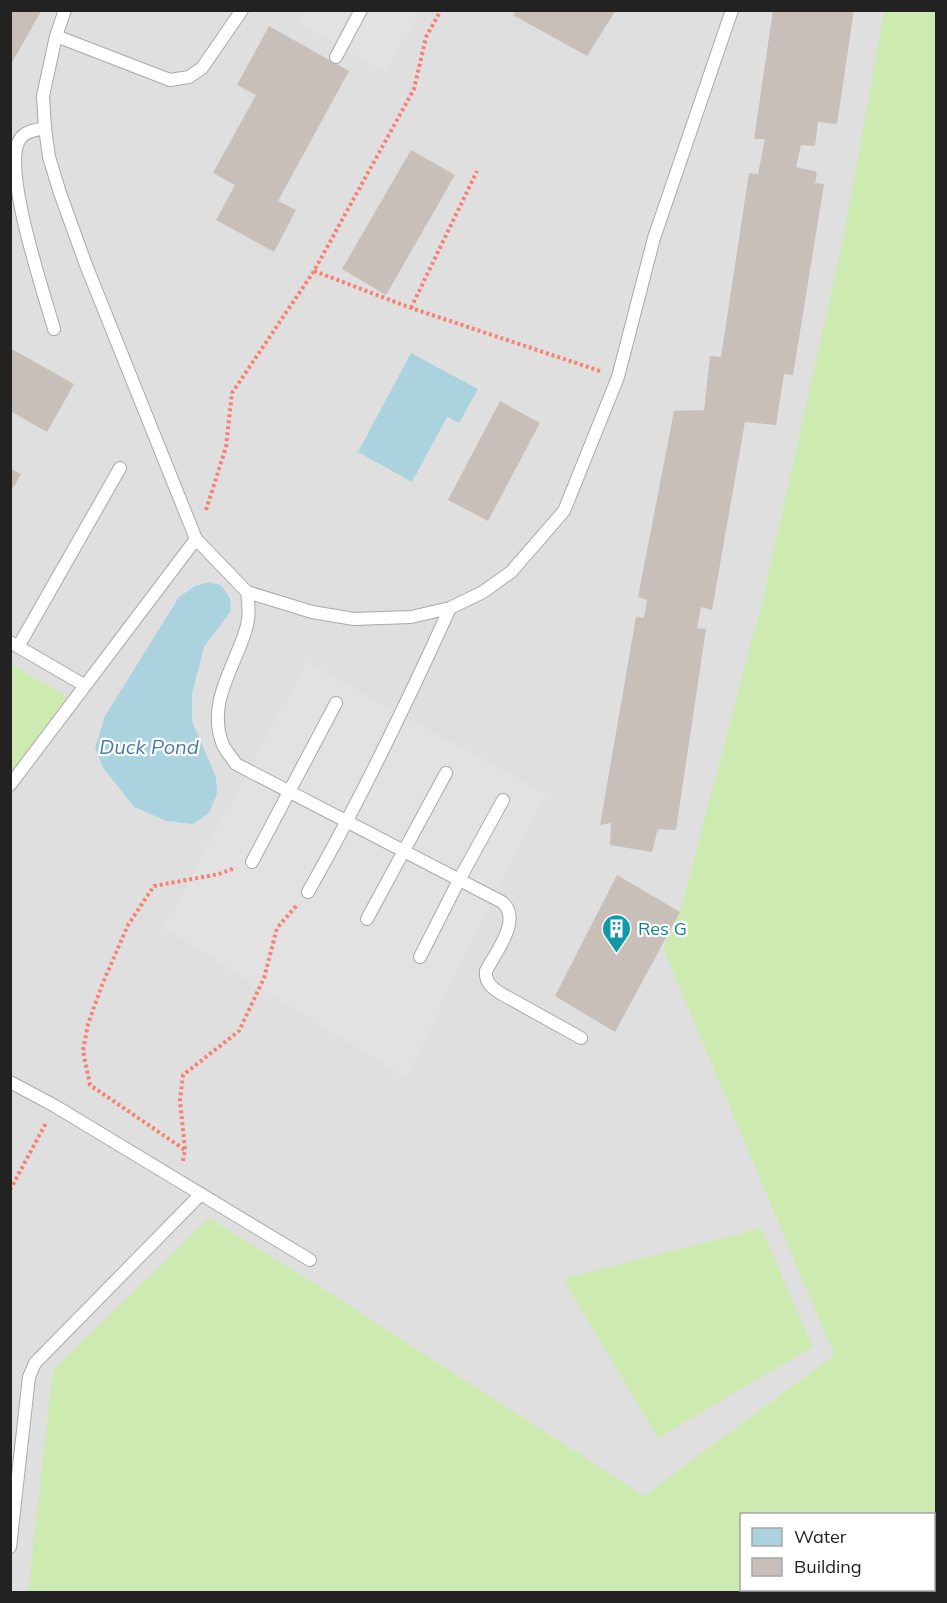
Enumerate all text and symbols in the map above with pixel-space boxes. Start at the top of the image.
water label: Duck Pond [99,734,199,759]
building icon: Res G [601,912,633,954]
place label: Res G [638,917,687,940]
legend [740,1513,935,1591]
text: Water [794,1525,847,1548]
text: Building [794,1555,862,1578]

